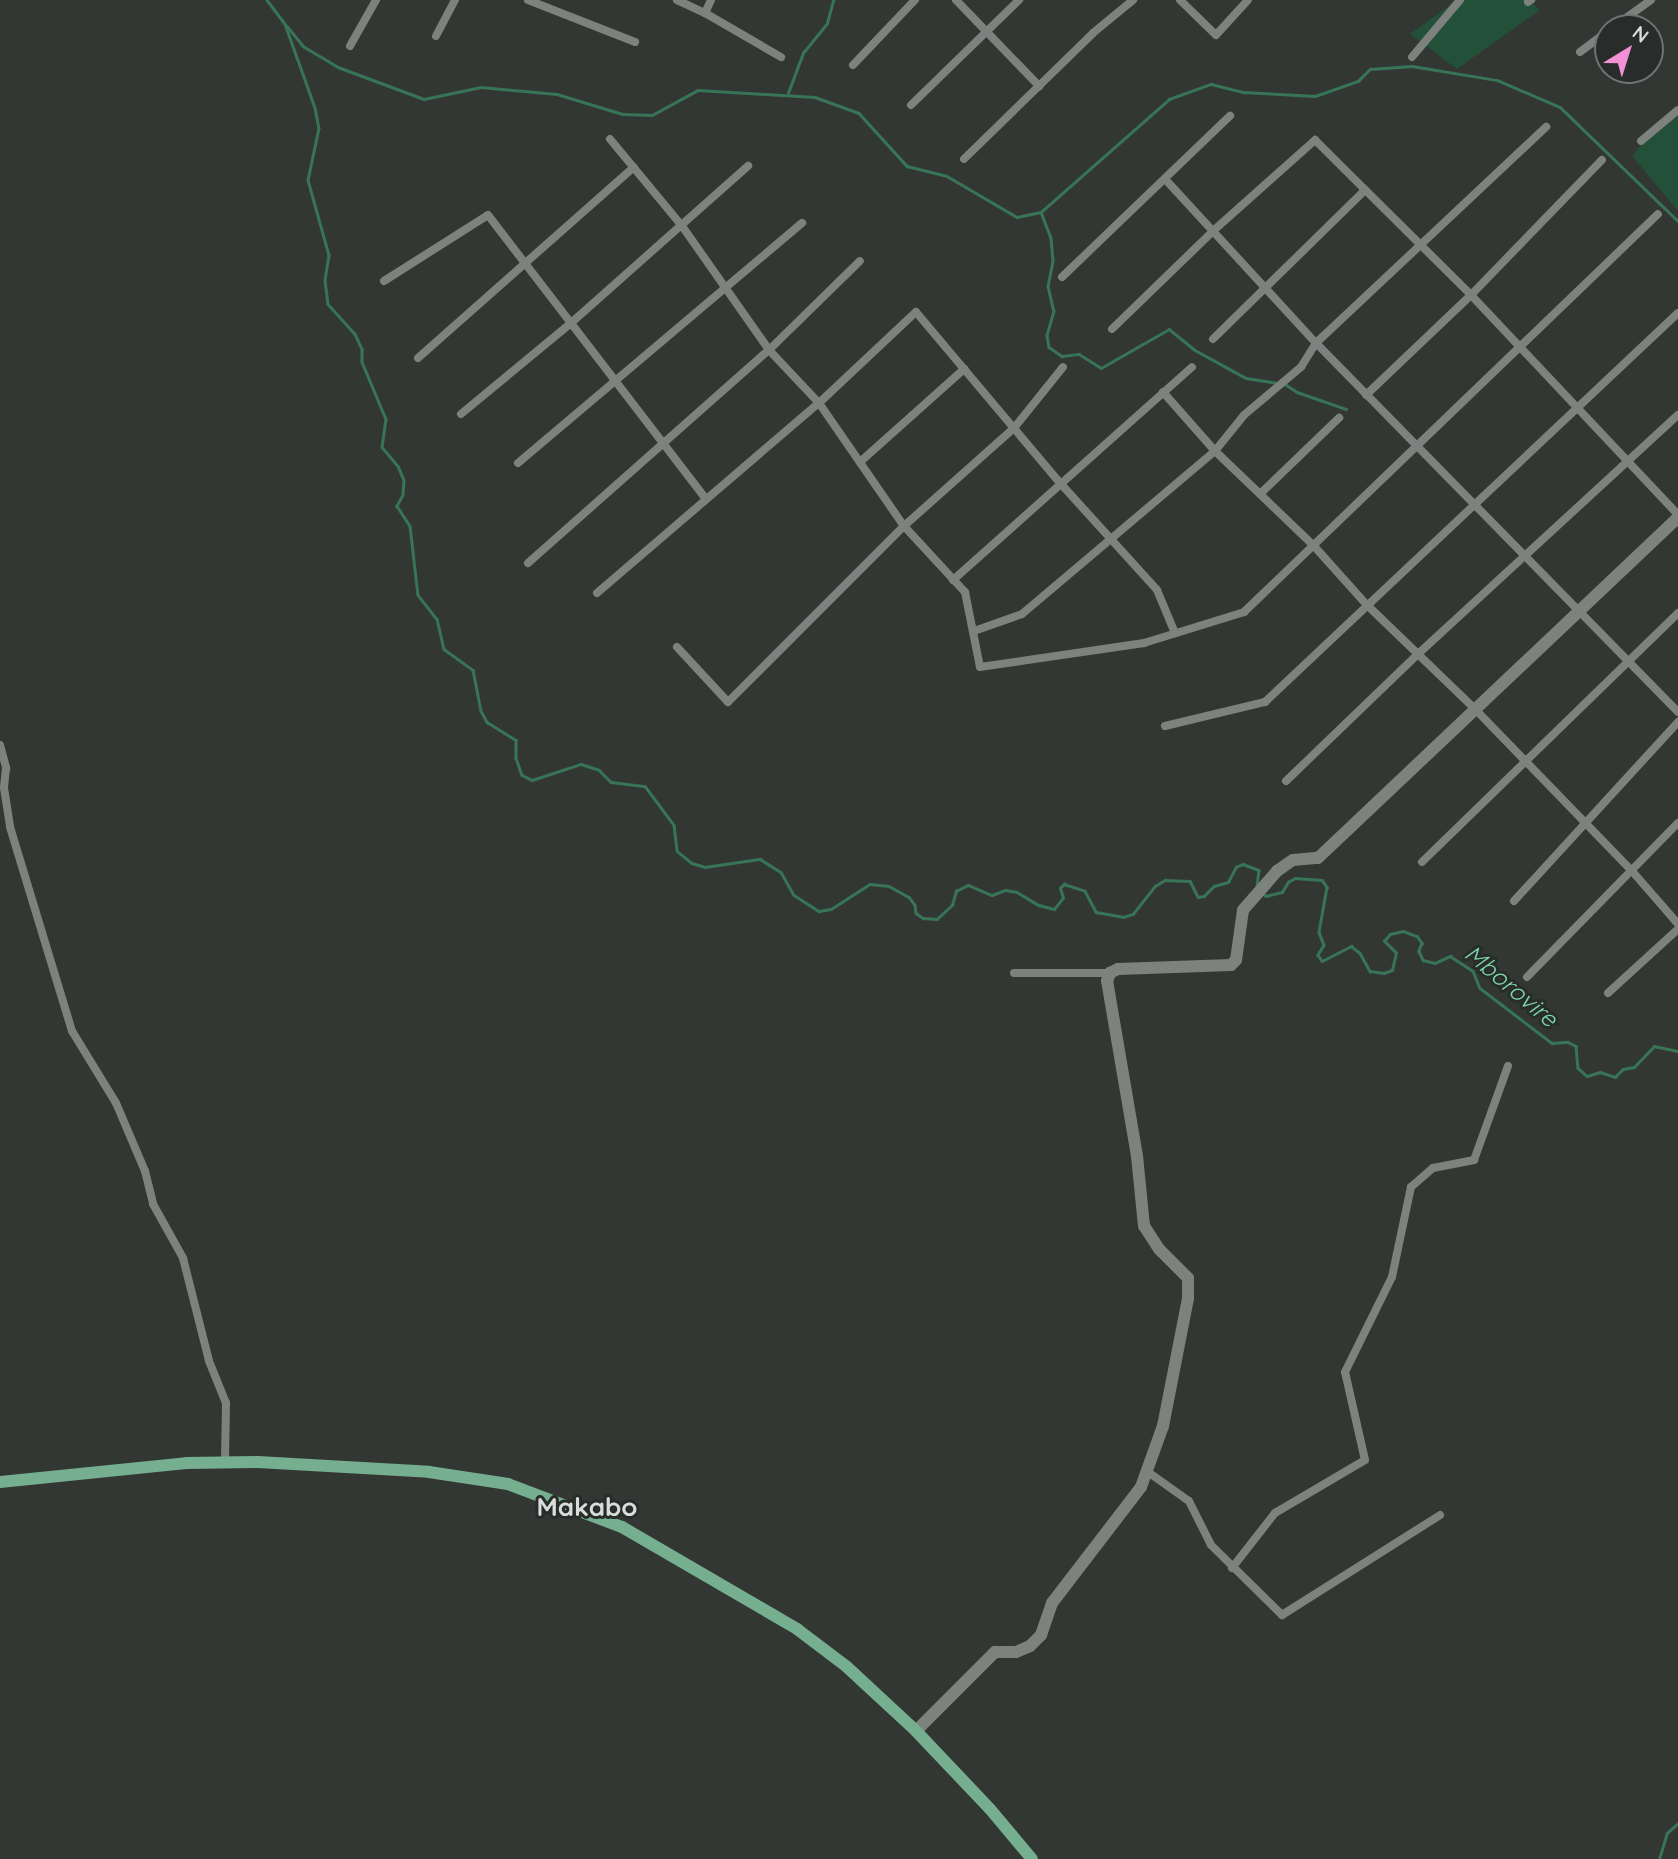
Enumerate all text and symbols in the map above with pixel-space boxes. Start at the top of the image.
north arrow [1594,14,1664,84]
text: N [1628,20,1654,48]
water label: Mborovire [1459,939,1563,1033]
district label: Makabo [536,1491,638,1523]

